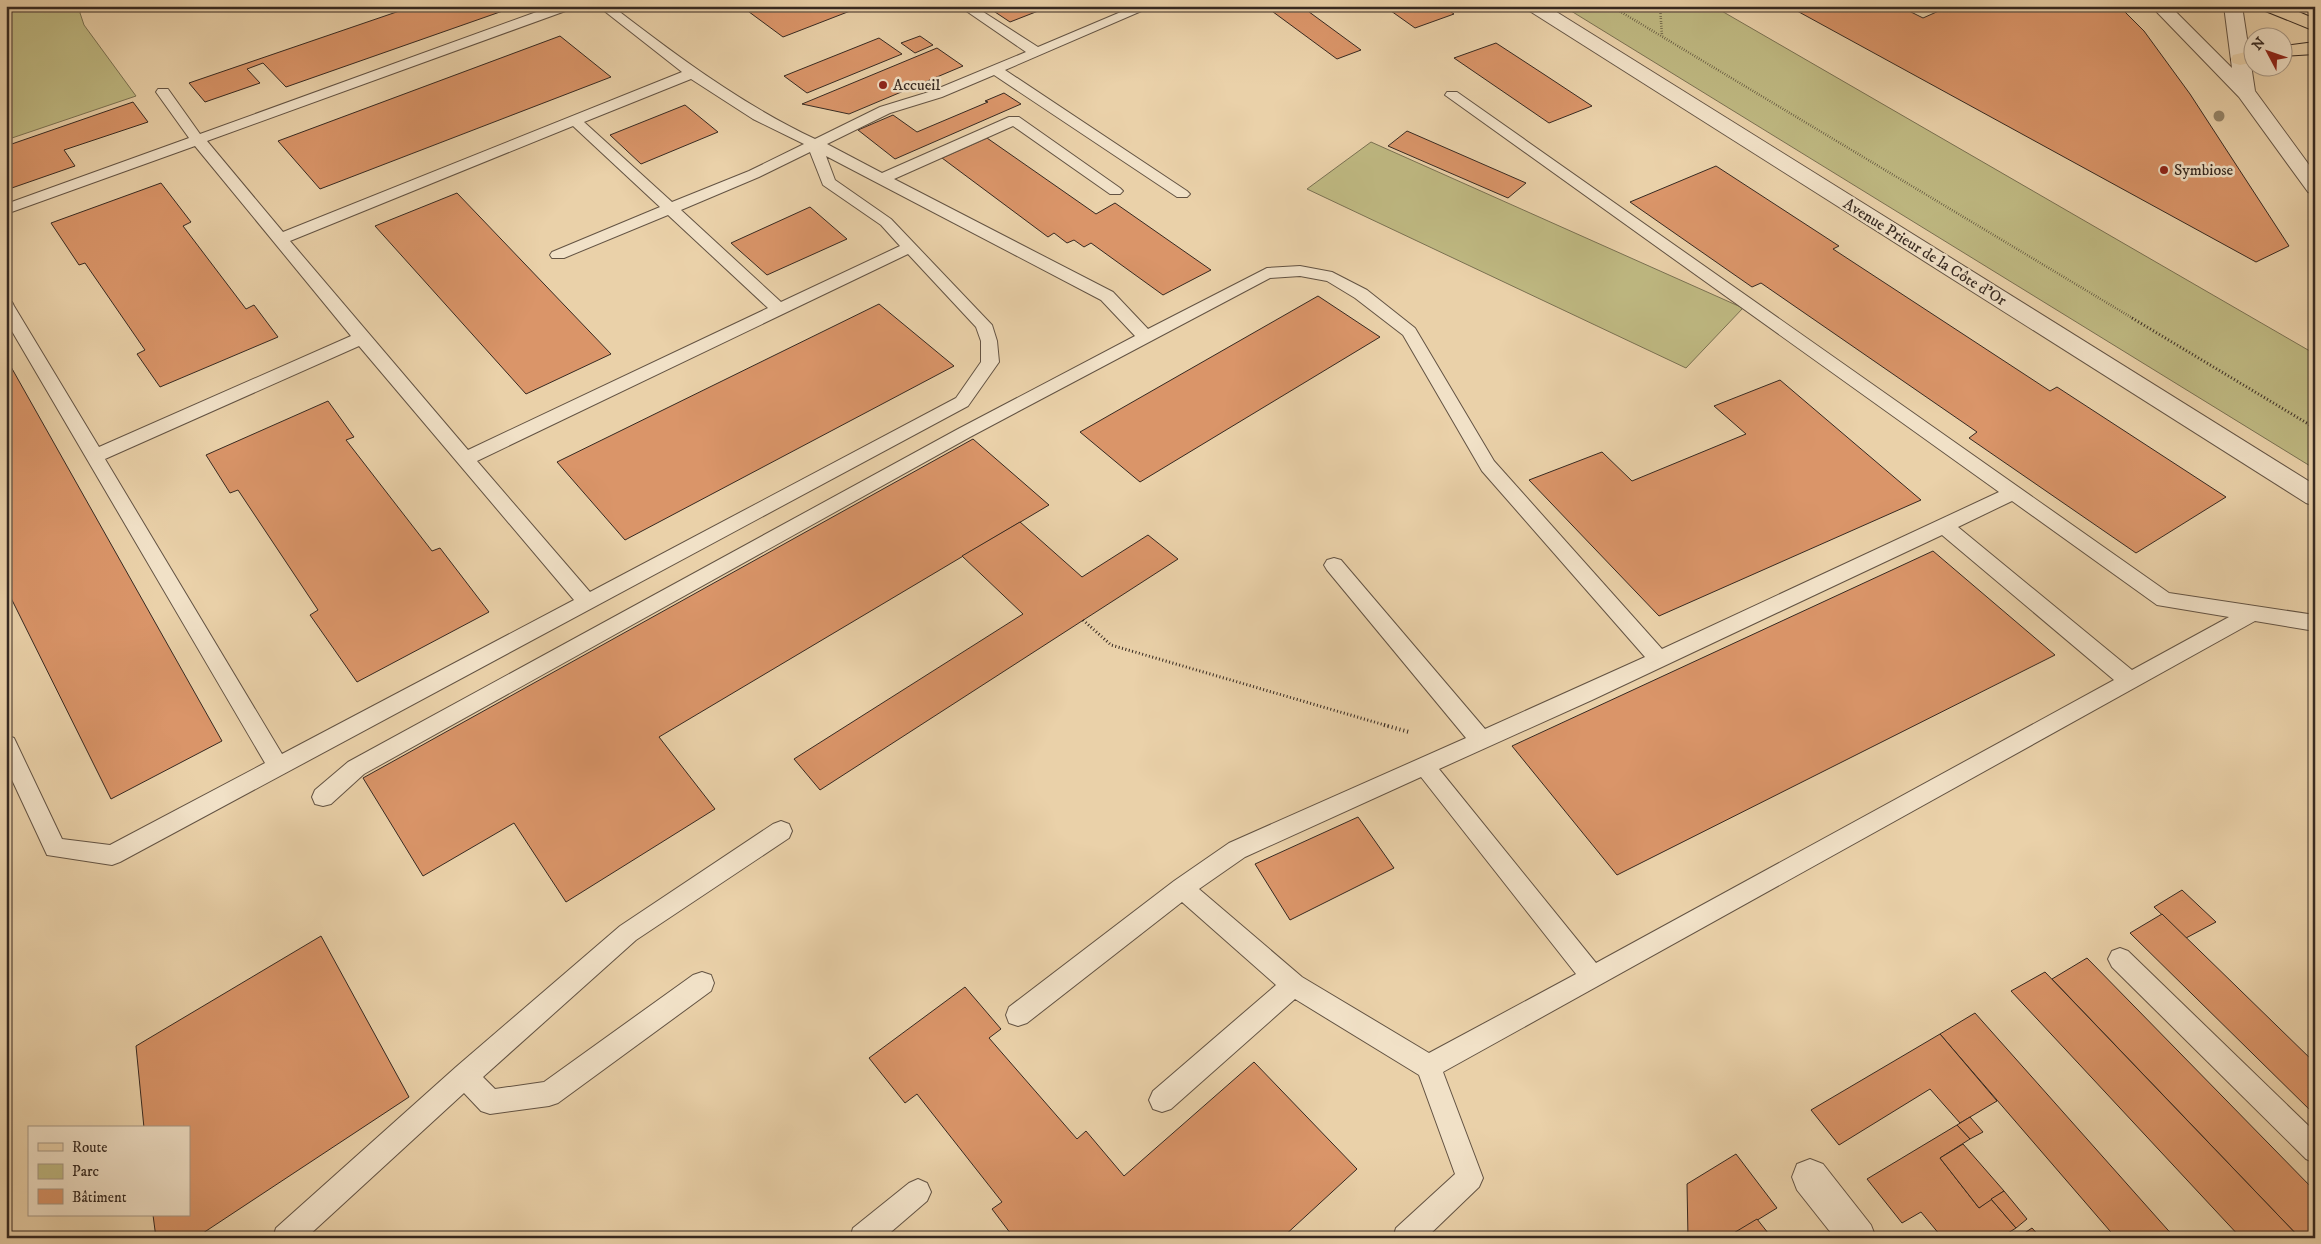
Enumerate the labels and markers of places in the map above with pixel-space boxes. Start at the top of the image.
place label: Accueil [893,75,940,95]
marker: Accueil [877,79,889,91]
place label: Symbiose [2174,160,2234,180]
marker: Symbiose [2158,164,2170,176]

